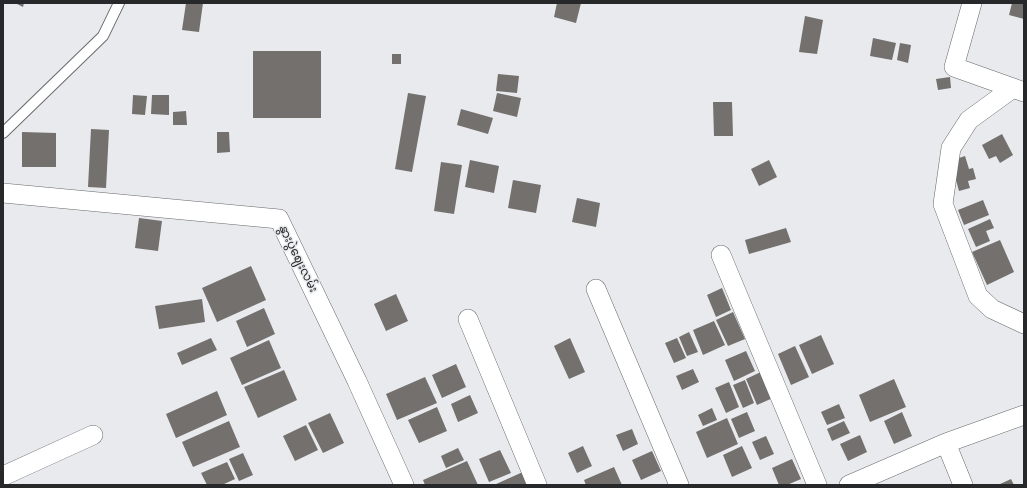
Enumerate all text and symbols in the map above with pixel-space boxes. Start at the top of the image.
street label: နွားပွဲဈေးလမ်း [276,223,320,295]

